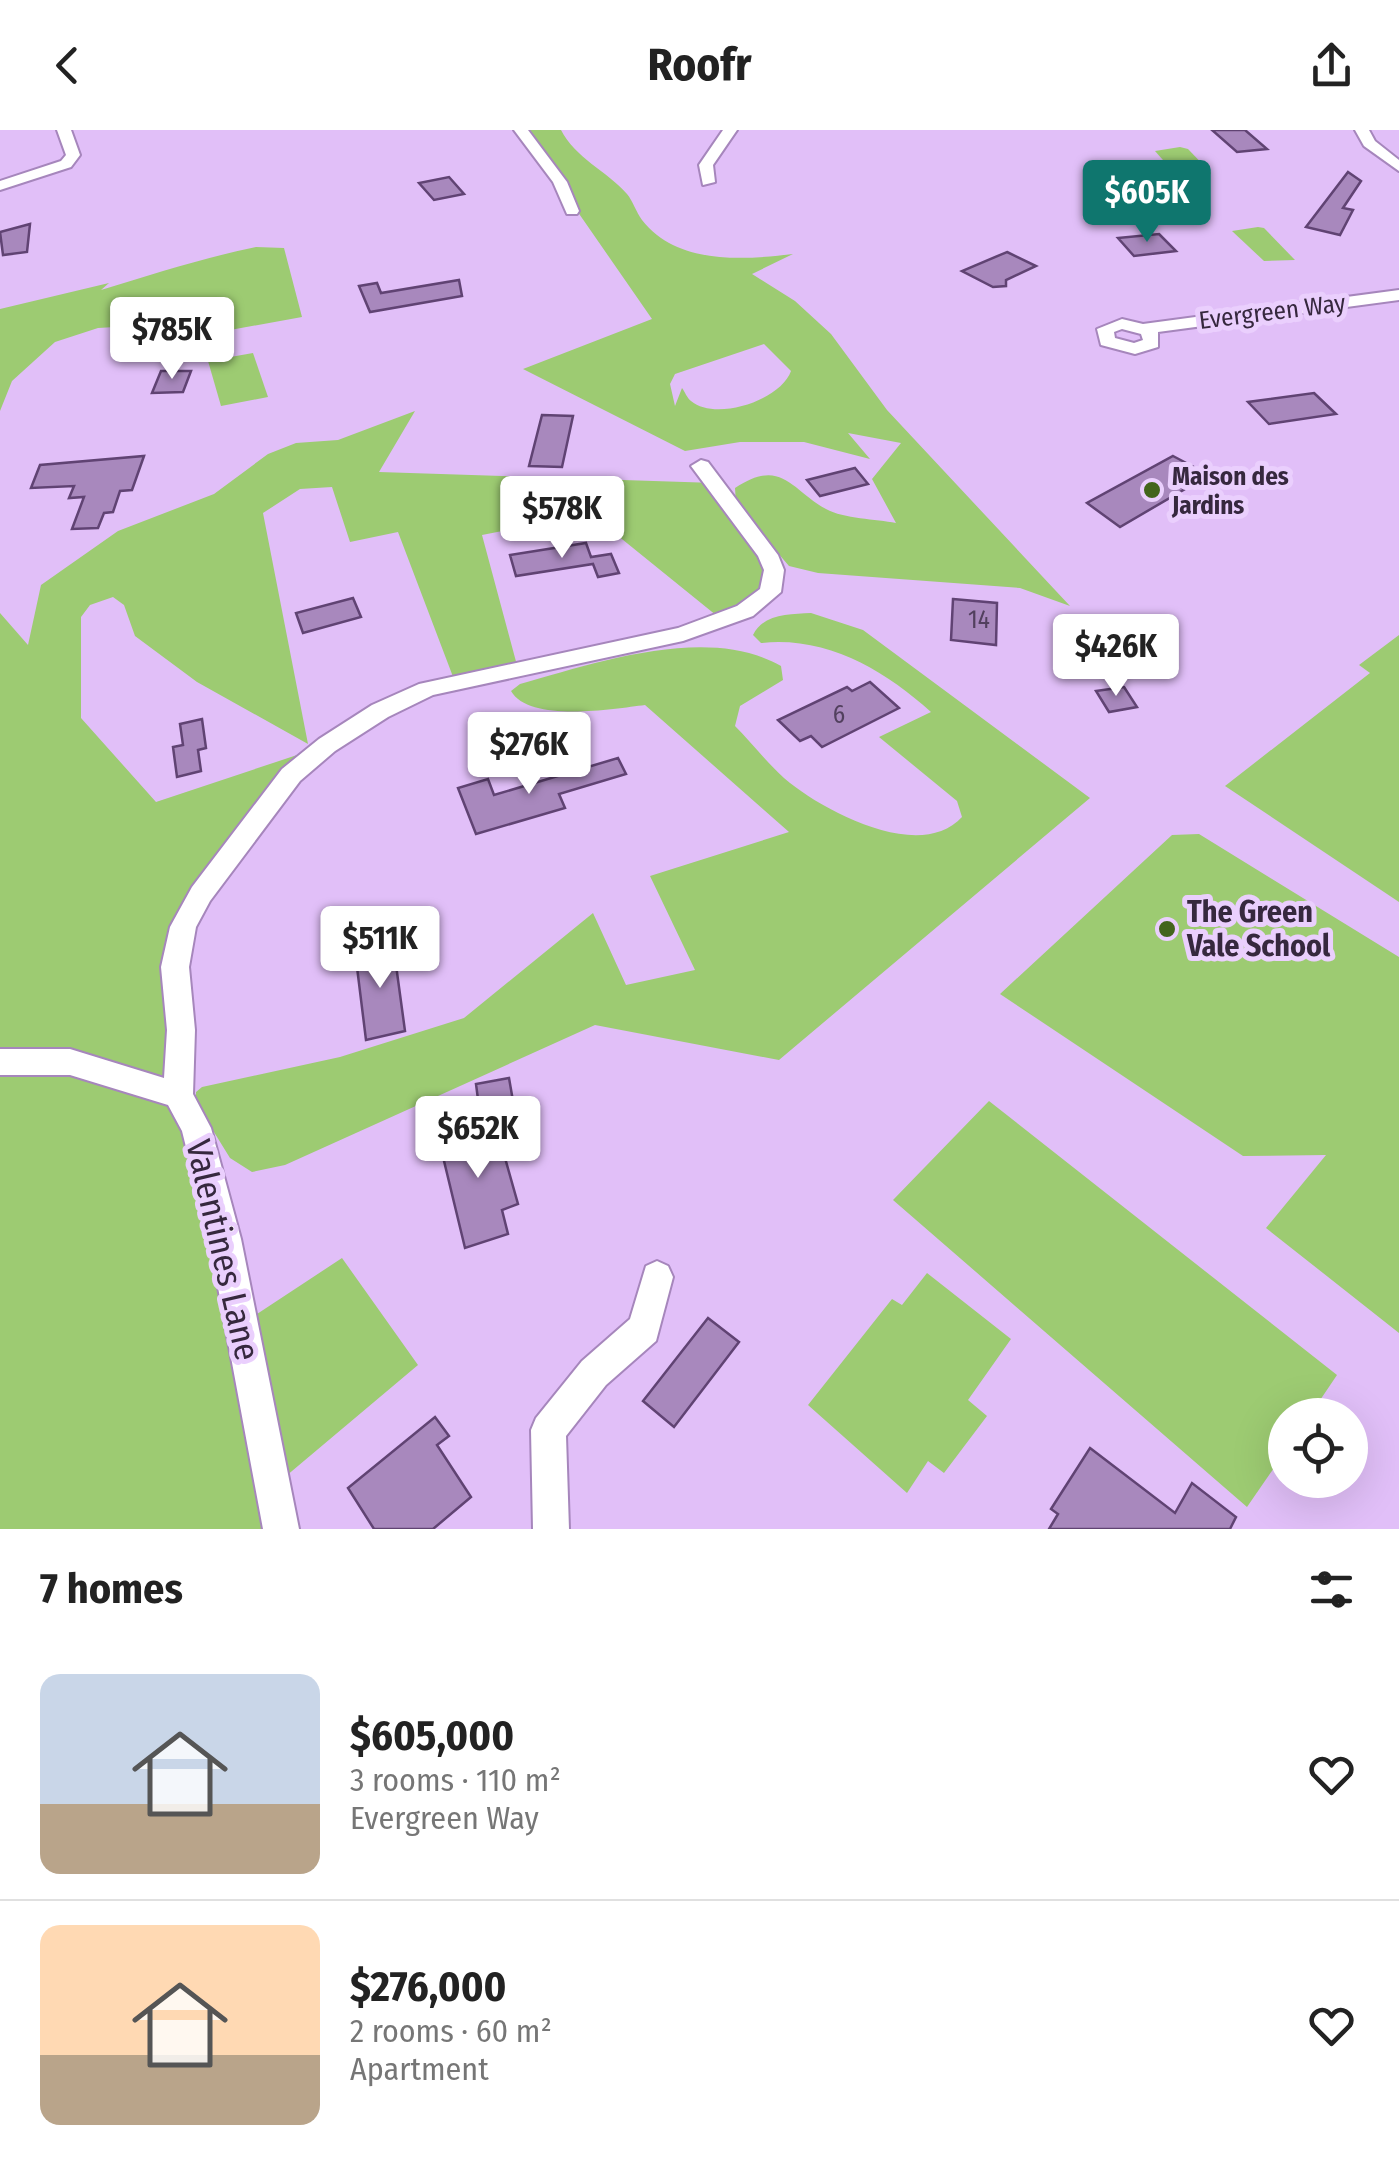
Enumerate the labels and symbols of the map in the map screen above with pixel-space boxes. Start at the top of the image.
pin: $605K [1077,160,1217,245]
street label: Evergreen Way [1197,288,1347,336]
pin: $785K [102,297,242,382]
place label: Maison des Jardins [1171,462,1289,521]
pin: $578K [492,476,632,561]
marker: Maison des Jardins [1141,479,1163,501]
house number: 14 [968,605,990,635]
pin: $426K [1046,614,1186,699]
house number: 6 [833,700,845,730]
pin: $276K [459,712,599,797]
place label: The Green Vale School [1186,894,1331,964]
pin: $511K [310,906,450,991]
marker: The Green Vale School [1156,918,1178,940]
pin: $652K [408,1096,548,1181]
street label: Valentines Lane [177,1135,269,1365]

